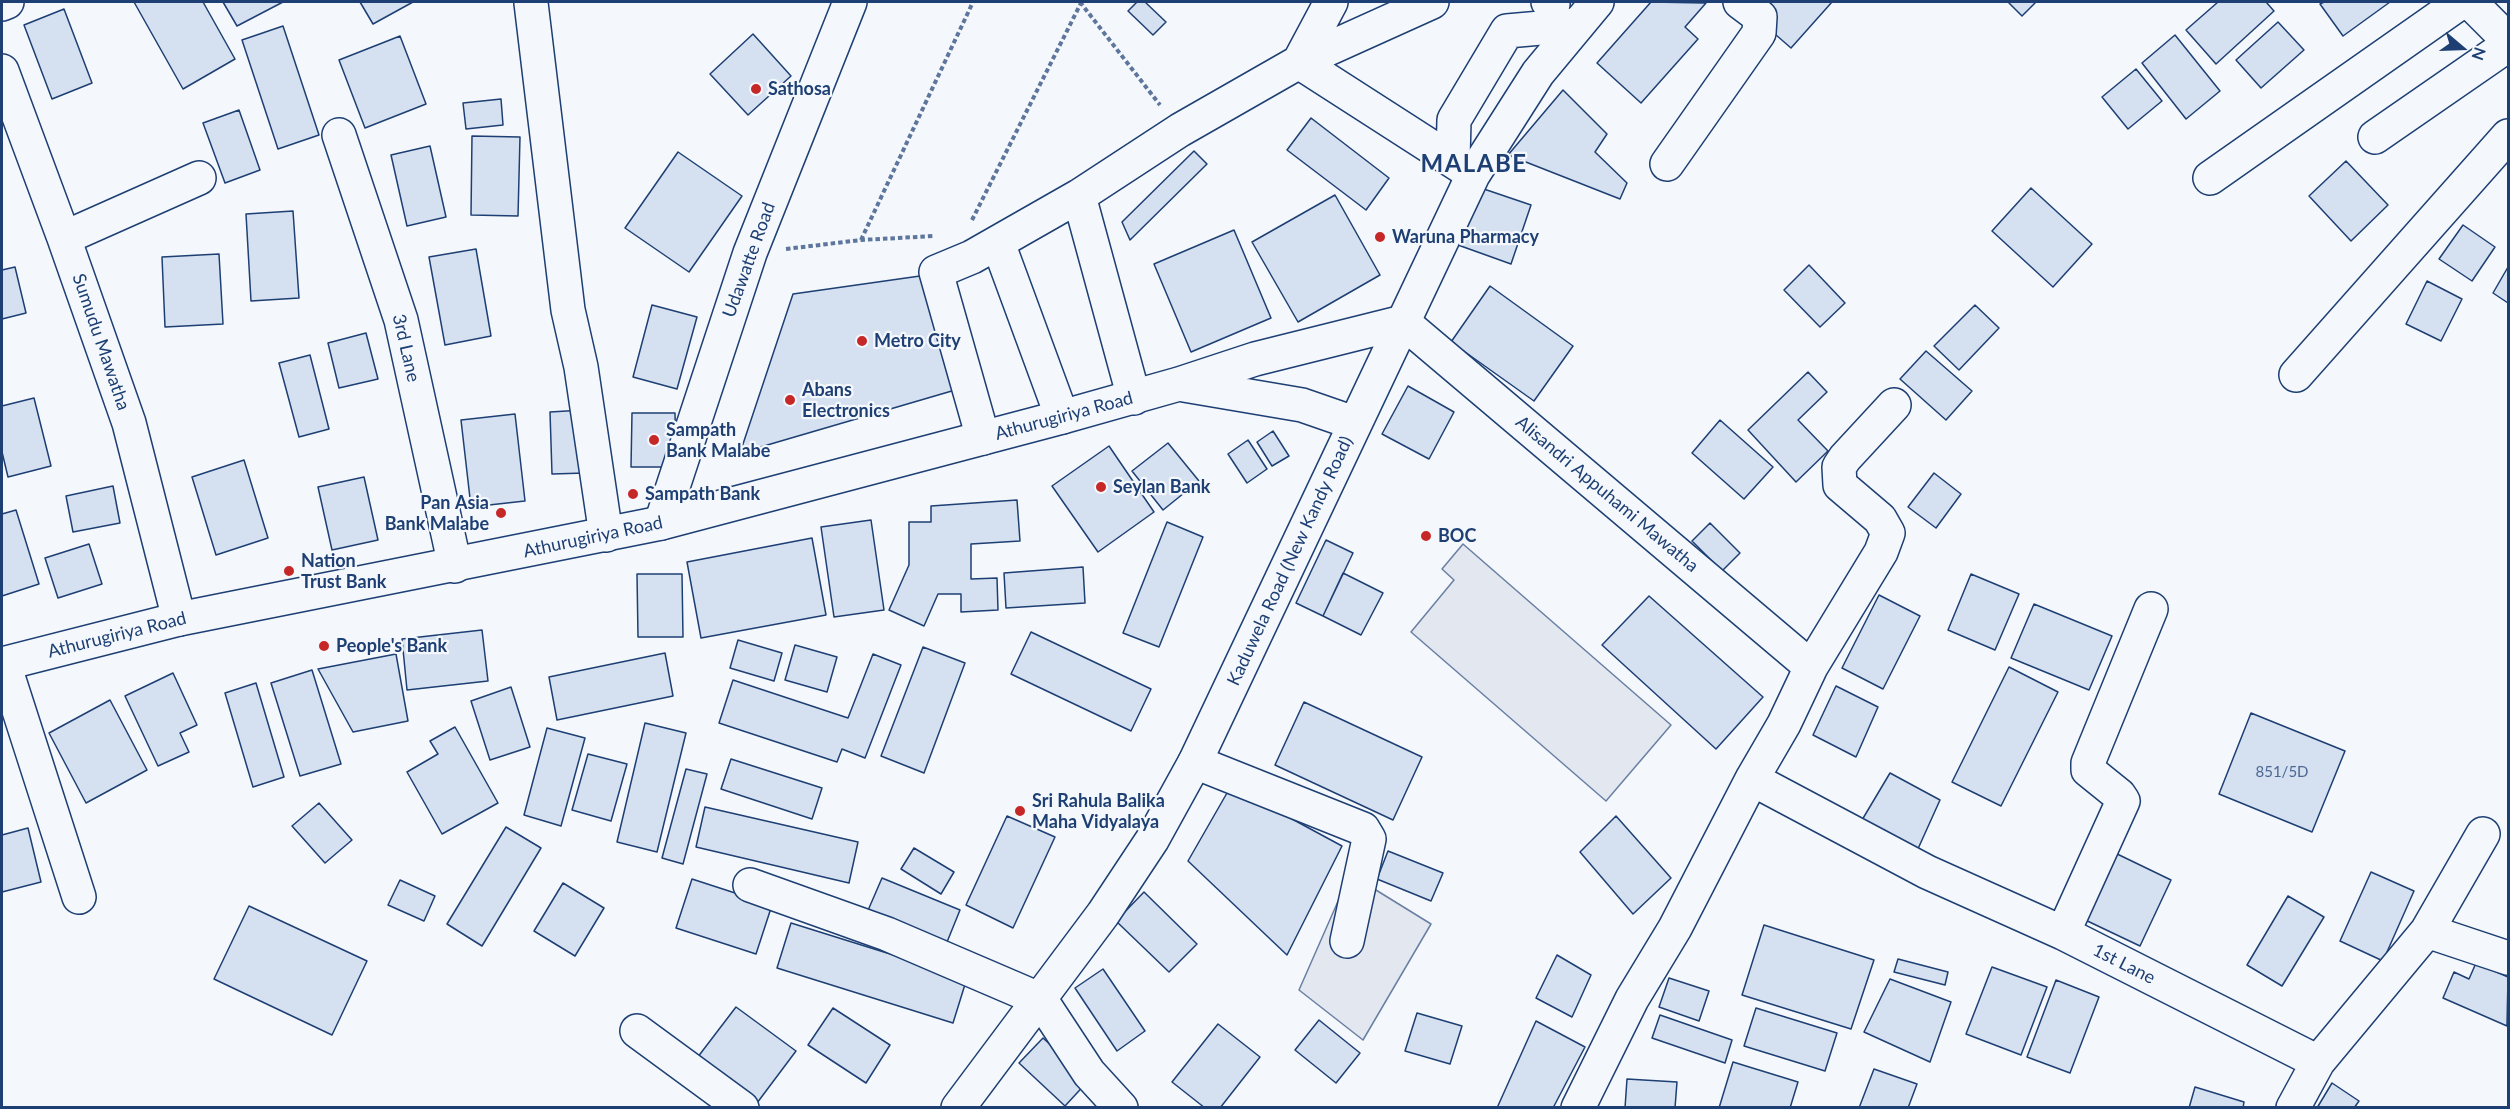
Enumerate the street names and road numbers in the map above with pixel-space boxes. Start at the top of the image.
street label: Udawatte Road [718,199,780,321]
street label: Sumudu Mawatha [68,271,134,413]
street label: 3rd Lane [388,312,424,384]
street label: Athurugiriya Road [993,387,1135,445]
street label: Alisandri Appuhami Mawatha [1511,411,1703,577]
street label: Kaduwela Road (New Kandy Road) [1223,433,1357,689]
street label: Athurugiriya Road [521,512,665,562]
street label: Athurugiriya Road [46,607,188,663]
street label: 1st Lane [2089,939,2159,989]

